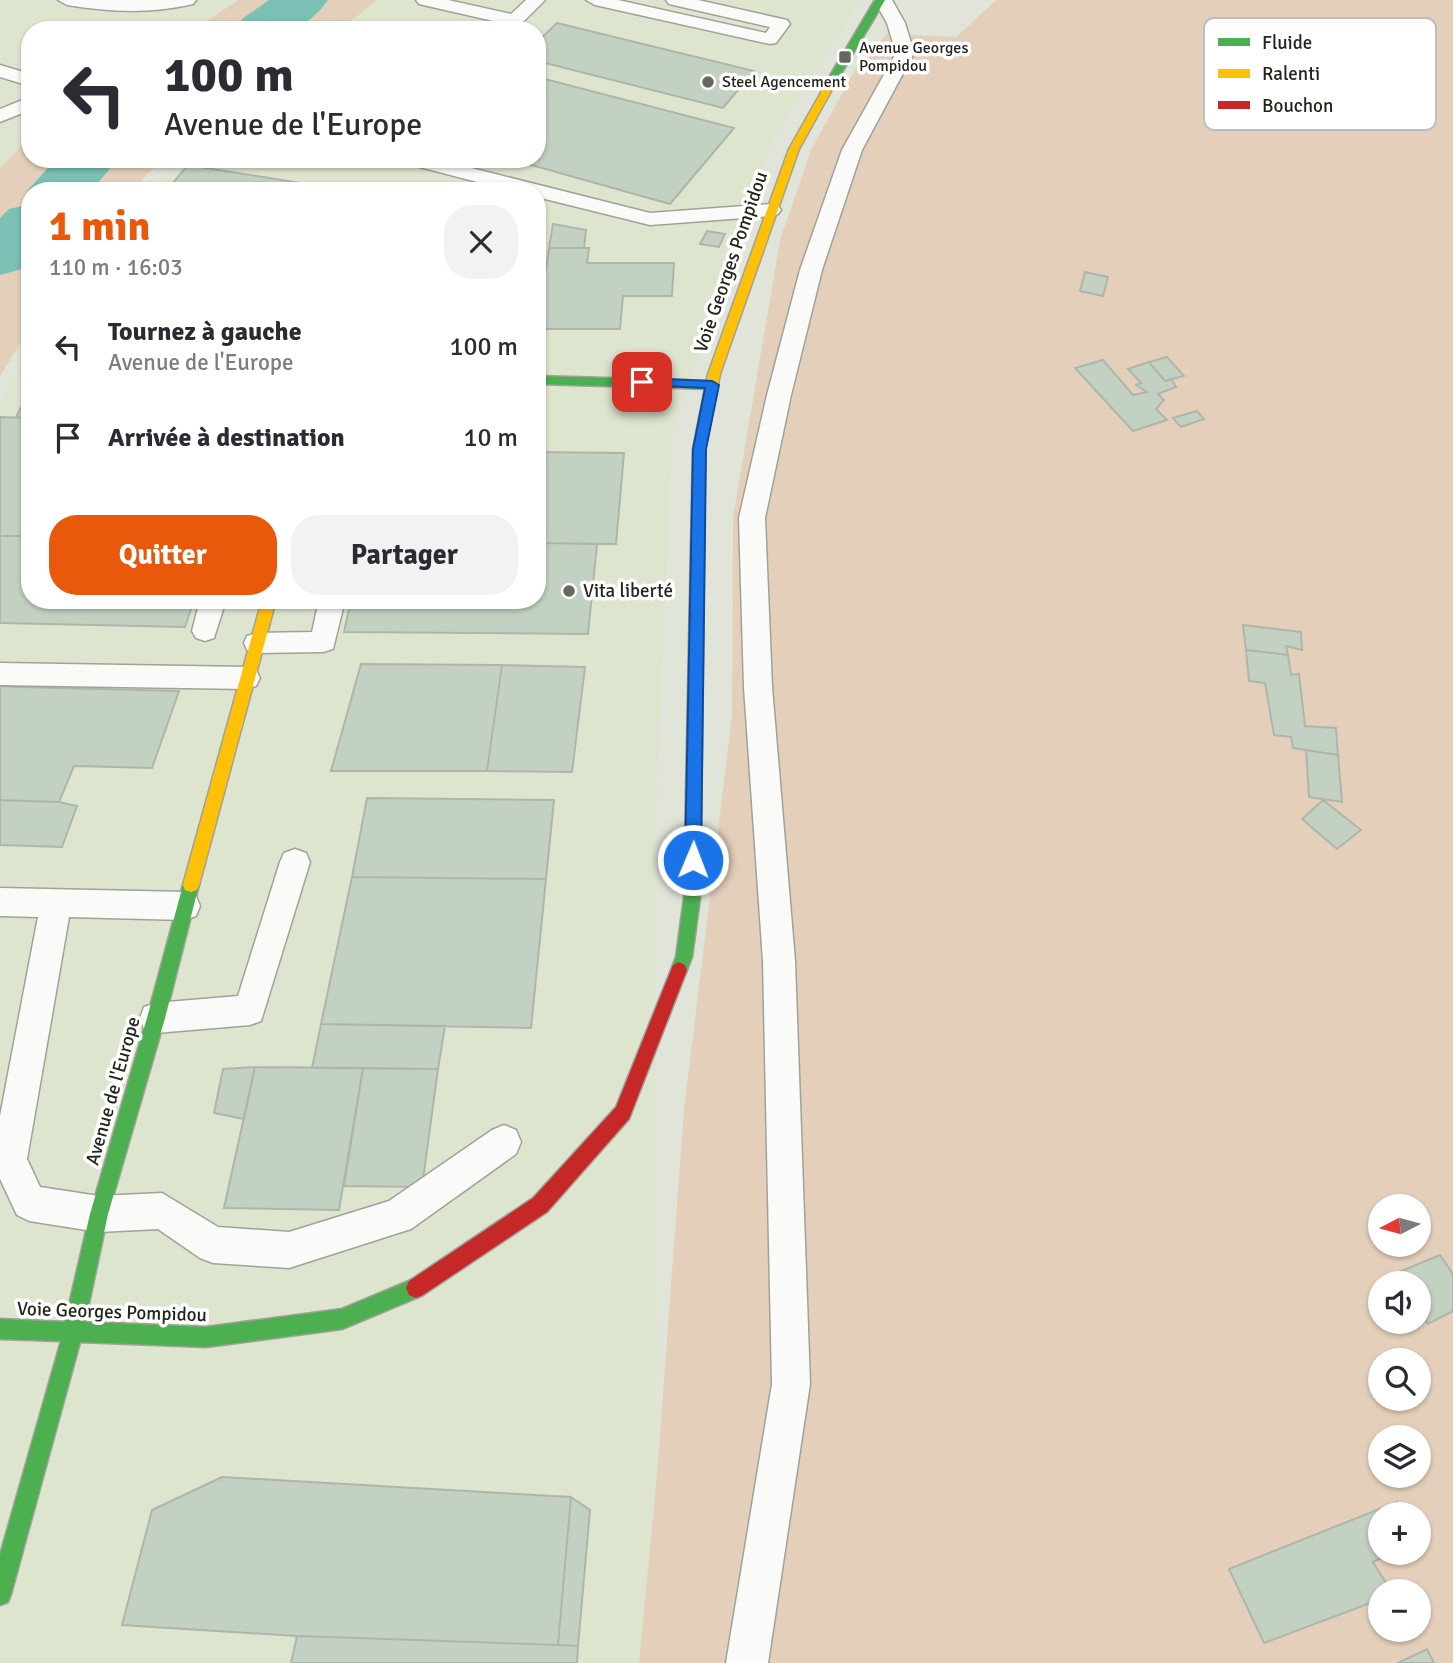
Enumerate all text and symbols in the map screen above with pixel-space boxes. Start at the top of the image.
legend [1204,18,1436,130]
text: Fluide [1262,31,1312,55]
place label: Avenue Georges Pompidou [859,38,968,76]
text: 100 m [164,45,294,105]
icon: left [49,49,140,140]
marker: Avenue Georges Pompidou [837,49,853,65]
text: Ralenti [1262,62,1320,86]
place label: Steel Agencement [722,72,846,92]
marker: Steel Agencement [700,74,716,90]
text: Bouchon [1262,94,1333,118]
text: Avenue de l'Europe [164,105,422,144]
street label: Voie Georges Pompidou [689,168,773,356]
text: 1 min [49,201,150,252]
button: close [444,205,518,279]
text: 110 m · 16:03 [49,253,183,282]
text: Tournez à gauche [108,316,302,348]
icon: left [49,328,87,366]
text: 100 m [449,331,518,363]
text: Avenue de l'Europe [108,348,294,377]
pin [612,352,672,412]
icon: arrive [623,363,661,401]
icon: arrive [49,419,87,457]
text: Arrivée à destination [108,422,345,454]
text: 10 m [463,422,518,454]
button: Quitter [49,515,277,595]
button: Partager [291,515,518,595]
place label: Vita liberté [583,579,673,603]
marker: Vita liberté [561,583,577,599]
position arrow [656,823,730,897]
street label: Avenue de l'Europe [80,1014,146,1168]
north arrow [1368,1194,1432,1256]
map controls [1368,1194,1431,1642]
button: sound [1368,1271,1431,1334]
street label: Voie Georges Pompidou [17,1297,207,1327]
button: search [1368,1348,1431,1411]
button: layers [1368,1425,1431,1488]
button: + [1368,1502,1431,1565]
button: − [1368,1579,1431,1642]

